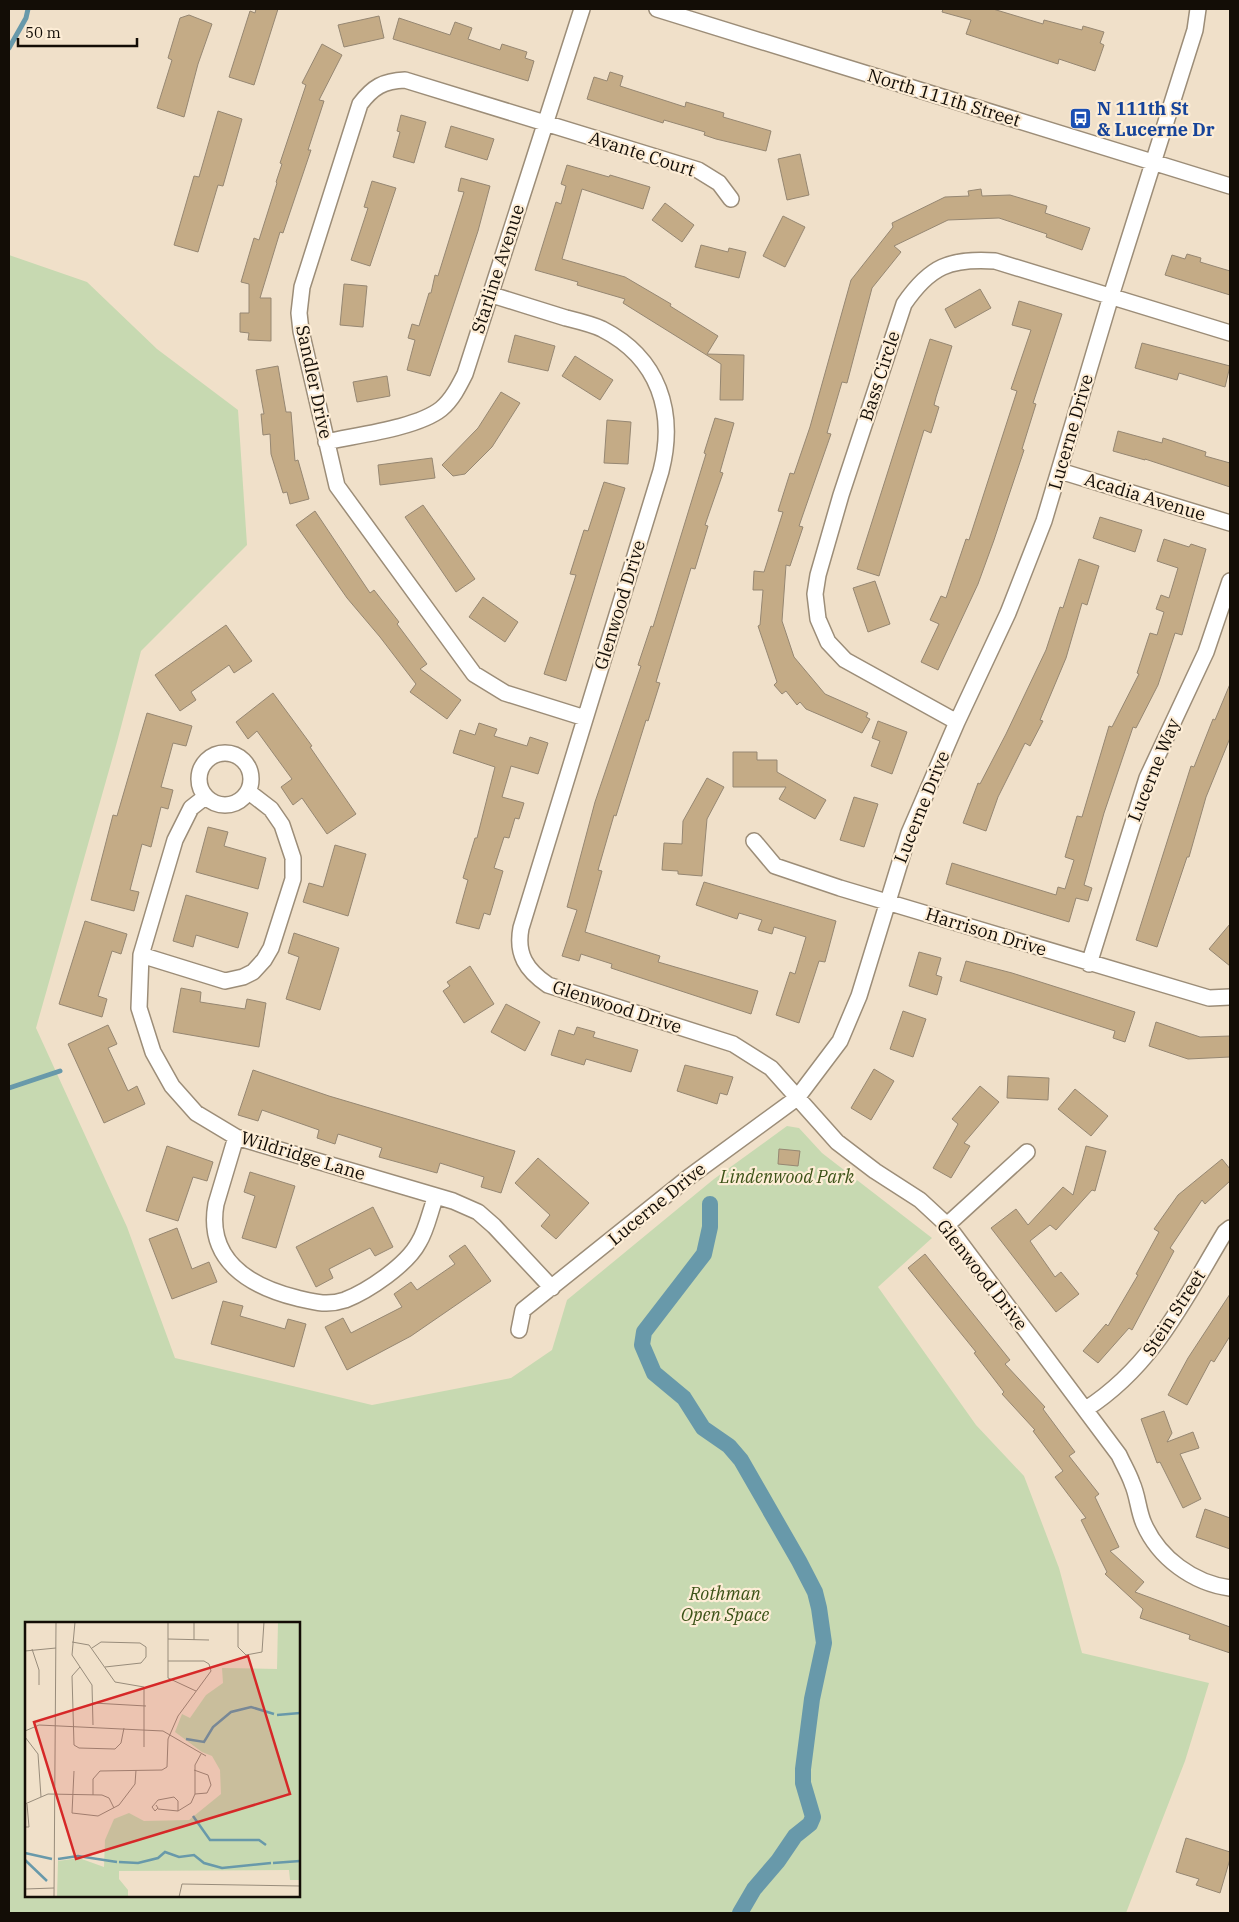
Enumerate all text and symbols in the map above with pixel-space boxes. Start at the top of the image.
scale bar [18,15,136,47]
text: 50 m [25,23,61,42]
street label: North 111th Street [865,63,1023,132]
place label: N 111th St & Lucerne Dr [1097,97,1215,141]
bus stop icon: N 111th St & Lucerne Dr [1069,107,1093,131]
street label: Avante Court [586,126,698,181]
street label: Starline Avenue [466,201,529,336]
street label: Sandler Drive [291,323,338,441]
street label: Bass Circle [854,328,905,424]
street label: Lucerne Drive [1043,371,1098,492]
street label: Acadia Avenue [1082,467,1208,526]
street label: Glenwood Drive [589,537,650,672]
street label: Lucerne Way [1122,714,1185,825]
street label: Lucerne Drive [889,747,955,866]
street label: Harrison Drive [923,902,1050,961]
street label: Glenwood Drive [550,975,685,1038]
street label: Wildridge Lane [238,1126,368,1185]
street label: Lucerne Drive [603,1157,710,1250]
park label: Lindenwood Park [719,1165,855,1188]
street label: Glenwood Drive [932,1215,1033,1335]
street label: Stein Street [1137,1265,1210,1360]
park label: Rothman Open Space [681,1582,769,1626]
inset map [25,1622,300,1897]

